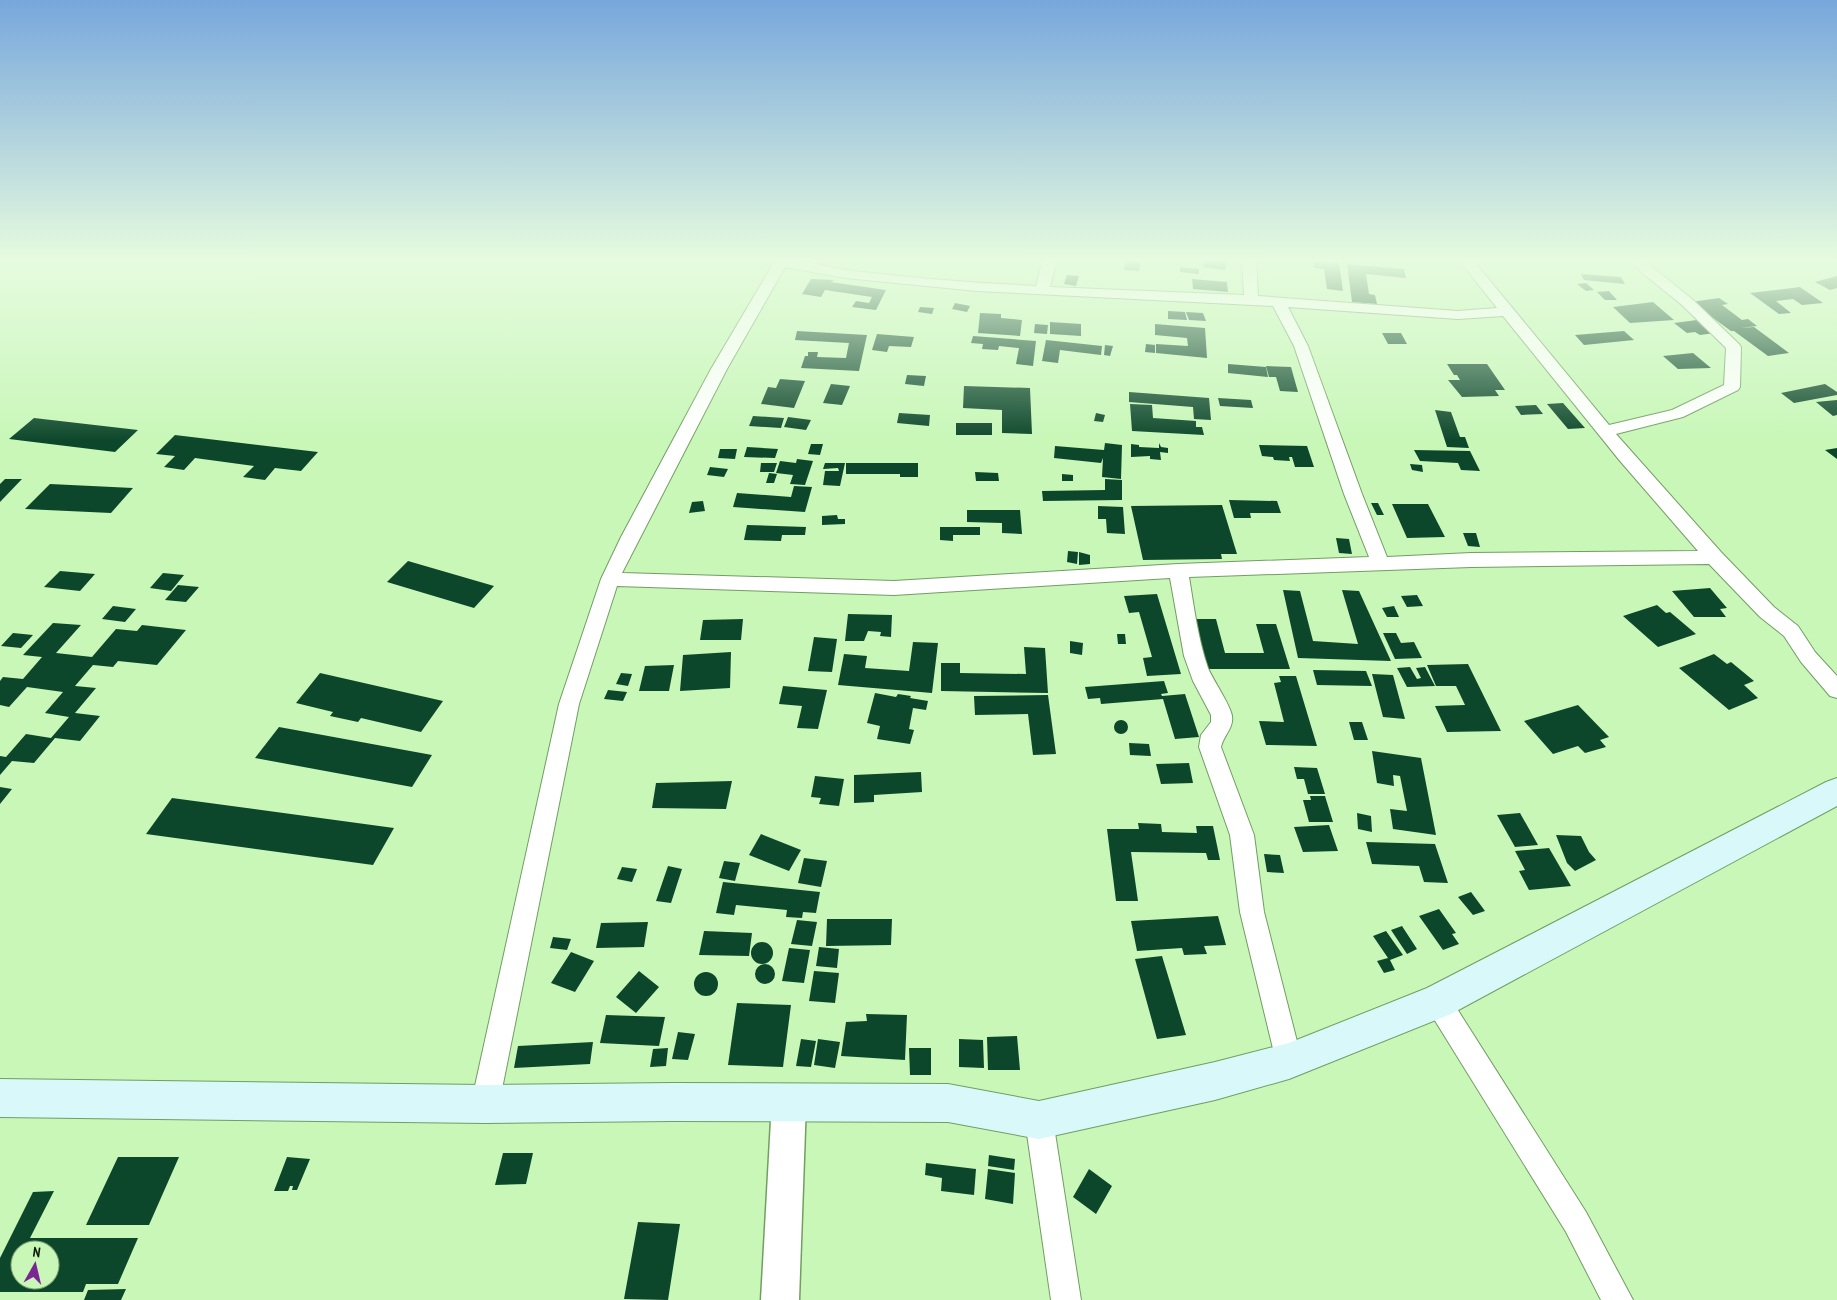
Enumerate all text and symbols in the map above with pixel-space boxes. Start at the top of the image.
north arrow [10,1240,60,1290]
text: N [32,1243,42,1262]

